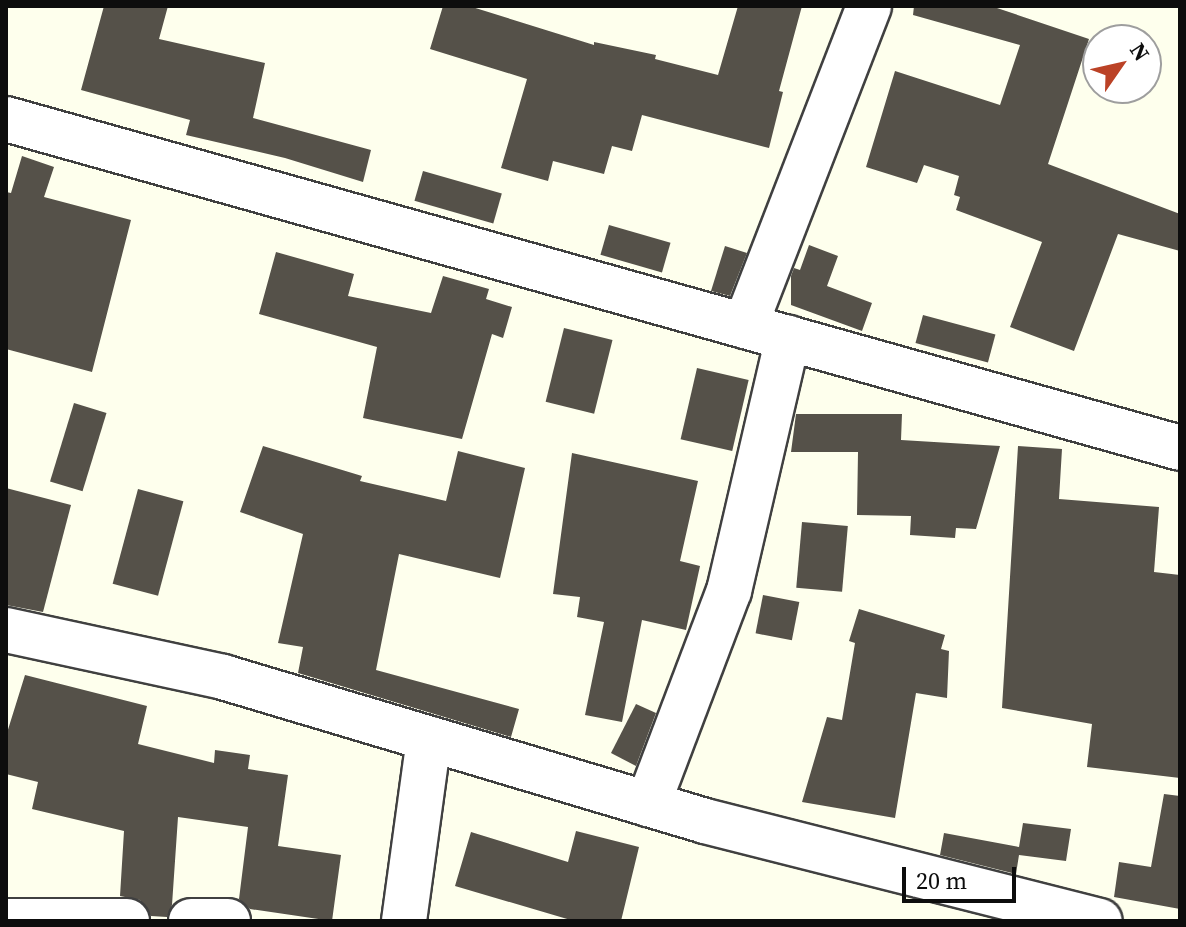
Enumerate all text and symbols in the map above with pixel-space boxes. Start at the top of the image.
north arrow [1082,24,1162,104]
text: N [1123,37,1157,67]
scale bar [906,851,1020,901]
text: 20 m [916,864,967,897]

